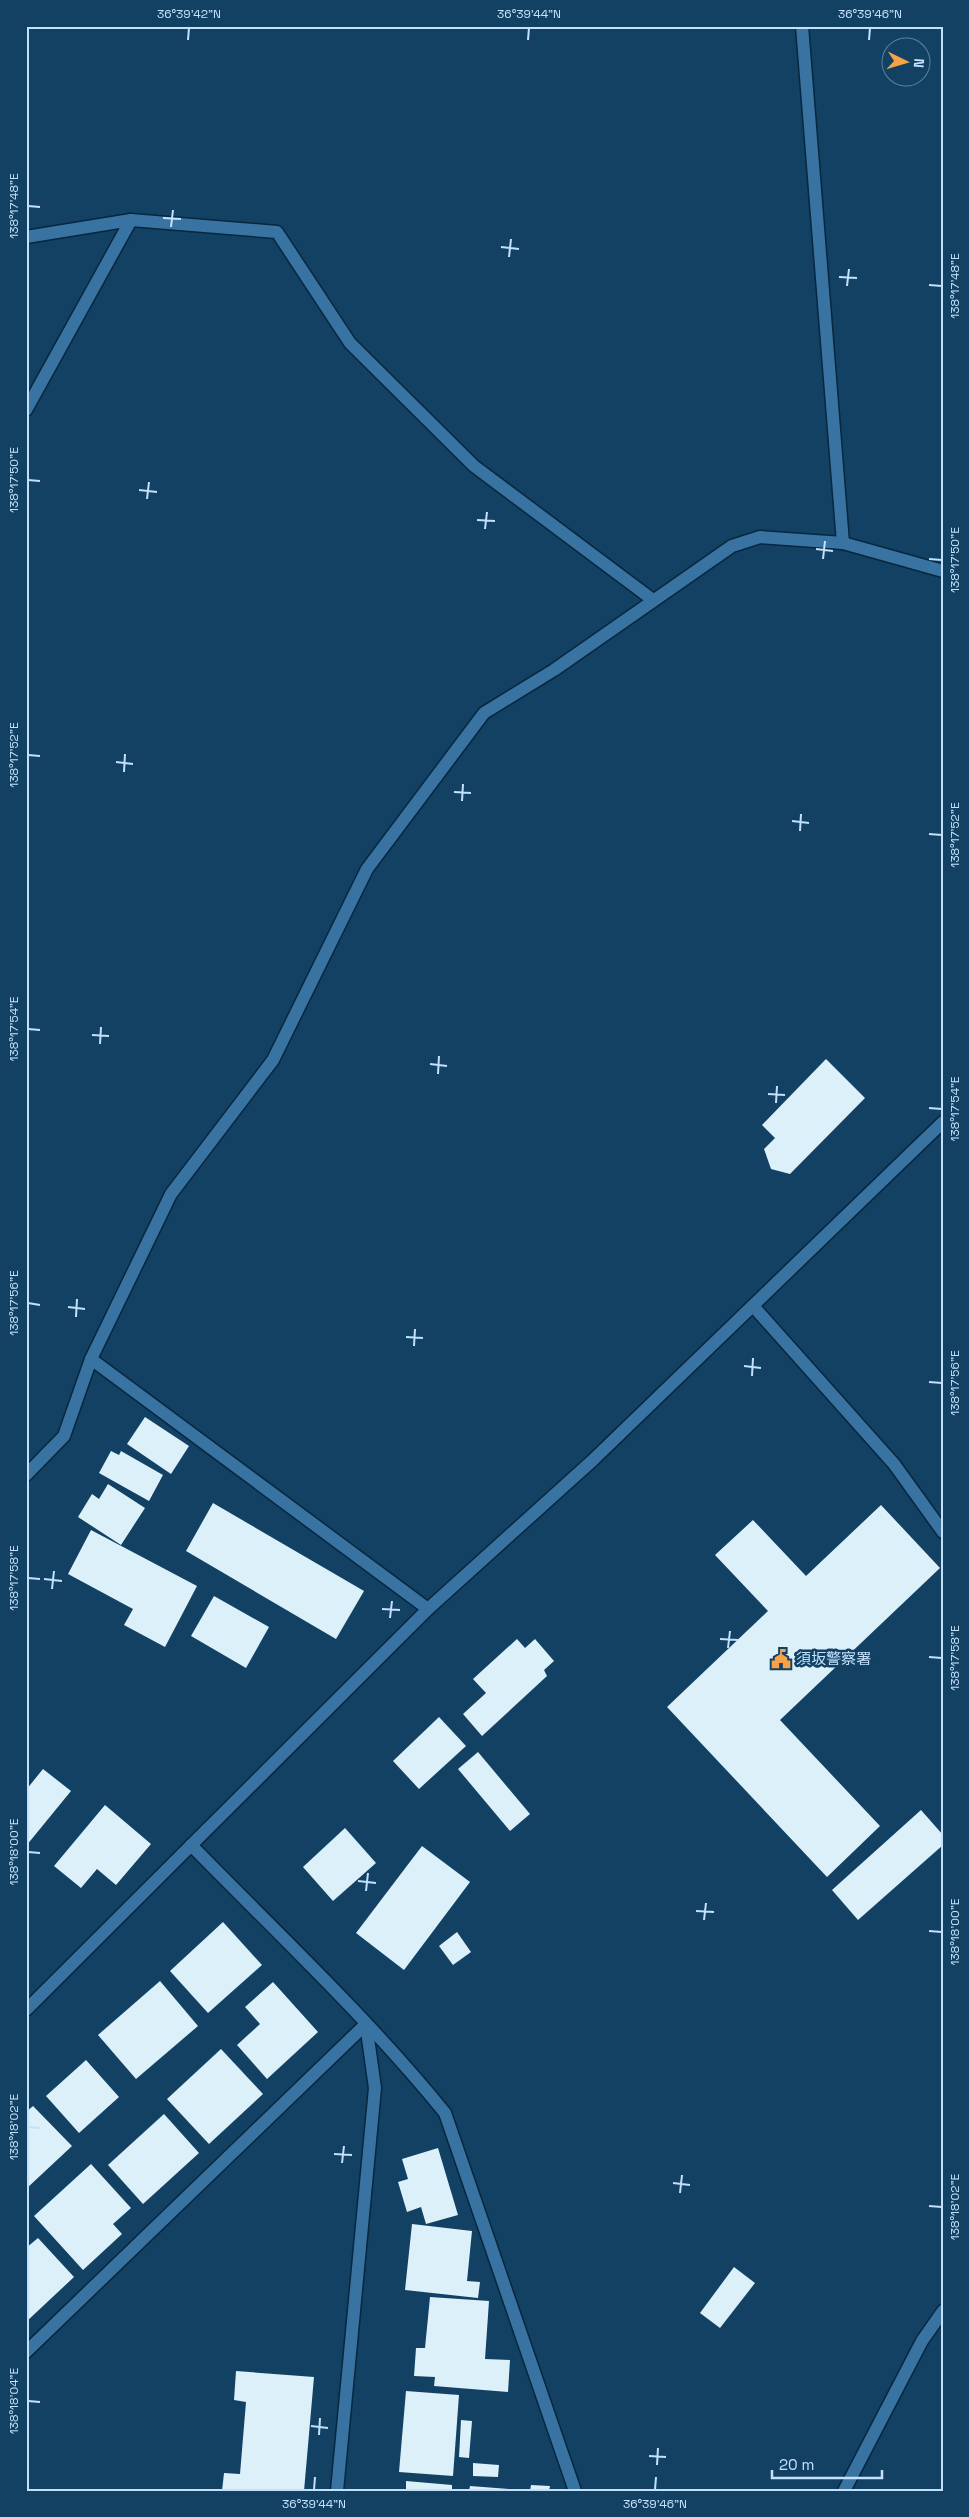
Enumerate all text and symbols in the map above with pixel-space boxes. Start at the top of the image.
text: 36°39'42"N [157,6,221,22]
text: 36°39'44"N [497,6,561,22]
text: 36°39'46"N [838,6,902,22]
north arrow [882,38,932,88]
text: N [910,58,928,69]
text: 138°17'48"E [6,173,22,239]
text: 138°17'48"E [947,253,963,319]
text: 138°17'50"E [6,447,22,513]
text: 138°17'50"E [947,527,963,593]
text: 138°17'52"E [6,722,22,788]
text: 138°17'52"E [947,802,963,868]
text: 138°17'54"E [6,996,22,1062]
text: 138°17'54"E [947,1076,963,1142]
text: 138°17'56"E [6,1270,22,1336]
text: 138°17'56"E [947,1350,963,1416]
text: 138°17'58"E [6,1545,22,1611]
text: 138°17'58"E [947,1625,963,1691]
public building icon: 須坂警察署 [770,1648,792,1670]
place label: 須坂警察署 [796,1649,871,1668]
text: 138°18'00"E [6,1818,22,1886]
text: 138°18'00"E [947,1898,963,1966]
text: 138°18'02"E [6,2093,22,2160]
text: 138°18'02"E [947,2173,963,2240]
text: 138°18'04"E [6,2368,22,2434]
scale bar [772,2447,882,2479]
text: 20 m [779,2455,814,2474]
text: 36°39'44"N [282,2496,346,2512]
text: 36°39'46"N [623,2496,687,2512]

